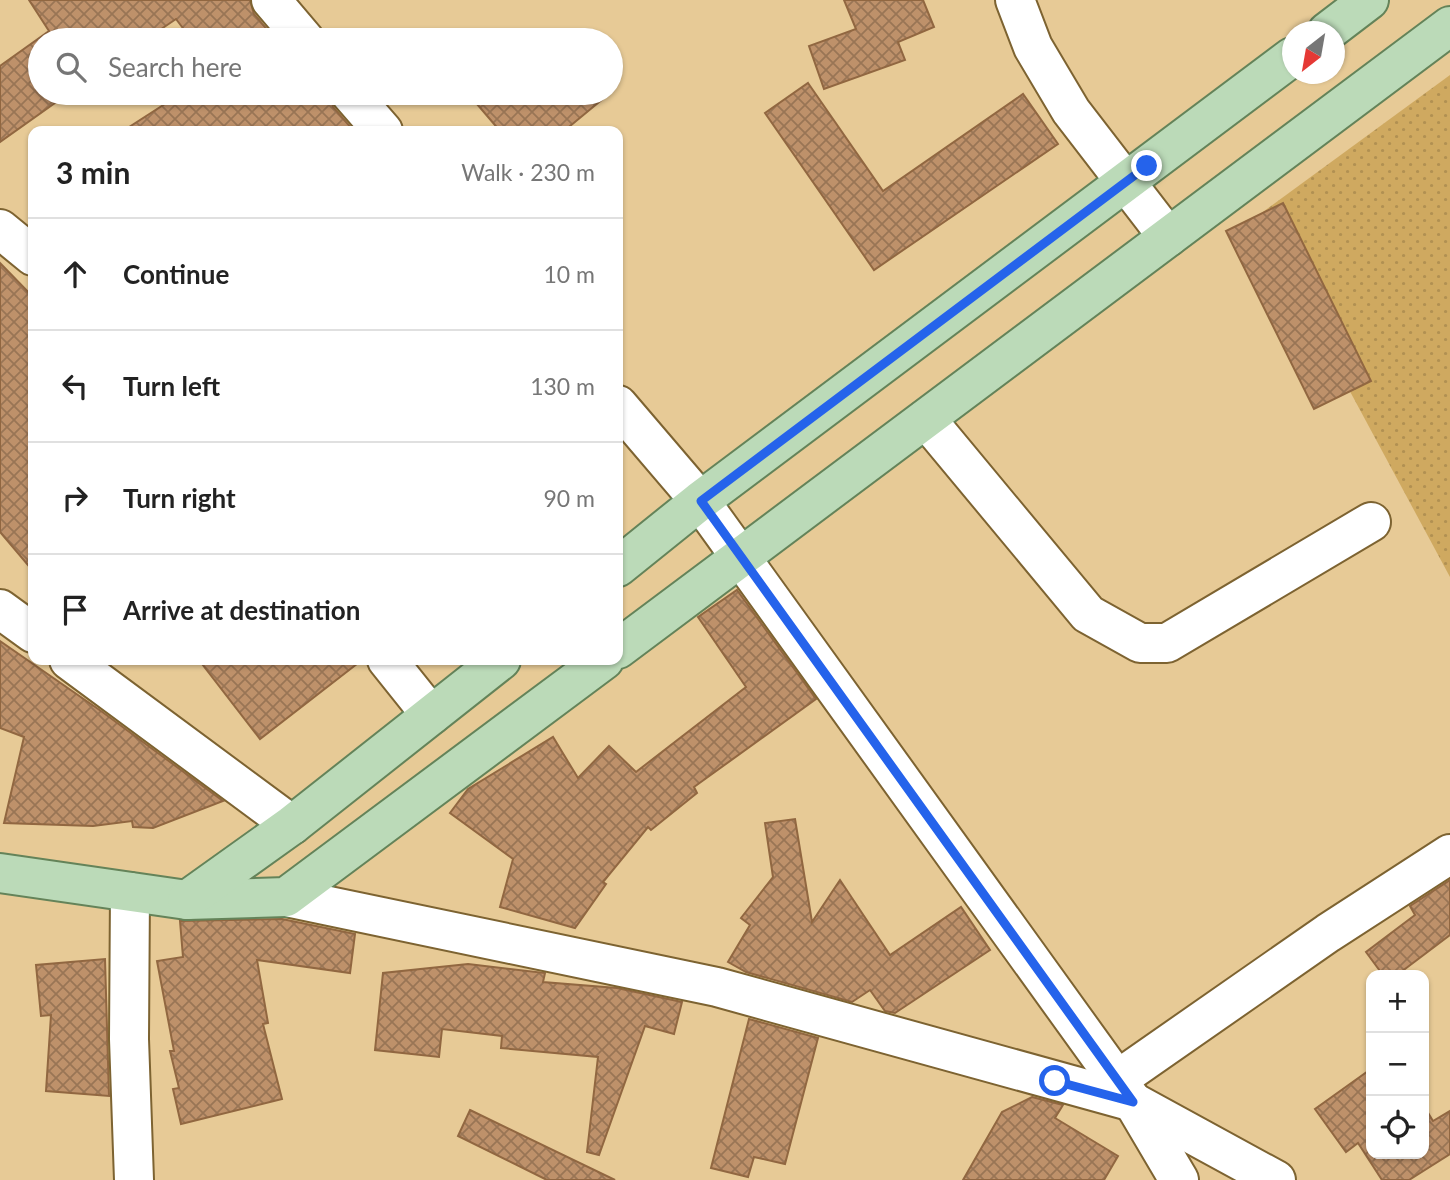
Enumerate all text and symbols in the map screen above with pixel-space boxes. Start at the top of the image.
north arrow [1282,21,1345,84]
search box [28,28,623,105]
icon: search [52,48,90,86]
text: Search here [108,51,242,83]
route end [1131,150,1162,181]
text: 3 min [56,154,130,190]
text: Walk · 230 m [461,158,595,186]
icon: ahead [56,255,94,293]
text: Continue [123,258,229,290]
text: 10 m [544,260,595,288]
icon: left [56,367,94,405]
text: Turn left [123,370,220,402]
text: 130 m [530,372,595,400]
icon: right [56,479,94,517]
text: Turn right [123,482,236,514]
text: 90 m [544,484,595,512]
icon: arrive [56,591,94,629]
text: Arrive at destination [123,594,360,626]
map controls [1366,970,1429,1159]
button: + [1366,970,1429,1033]
button: − [1366,1033,1429,1096]
route start [1039,1065,1070,1096]
button: locate [1366,1096,1429,1159]

